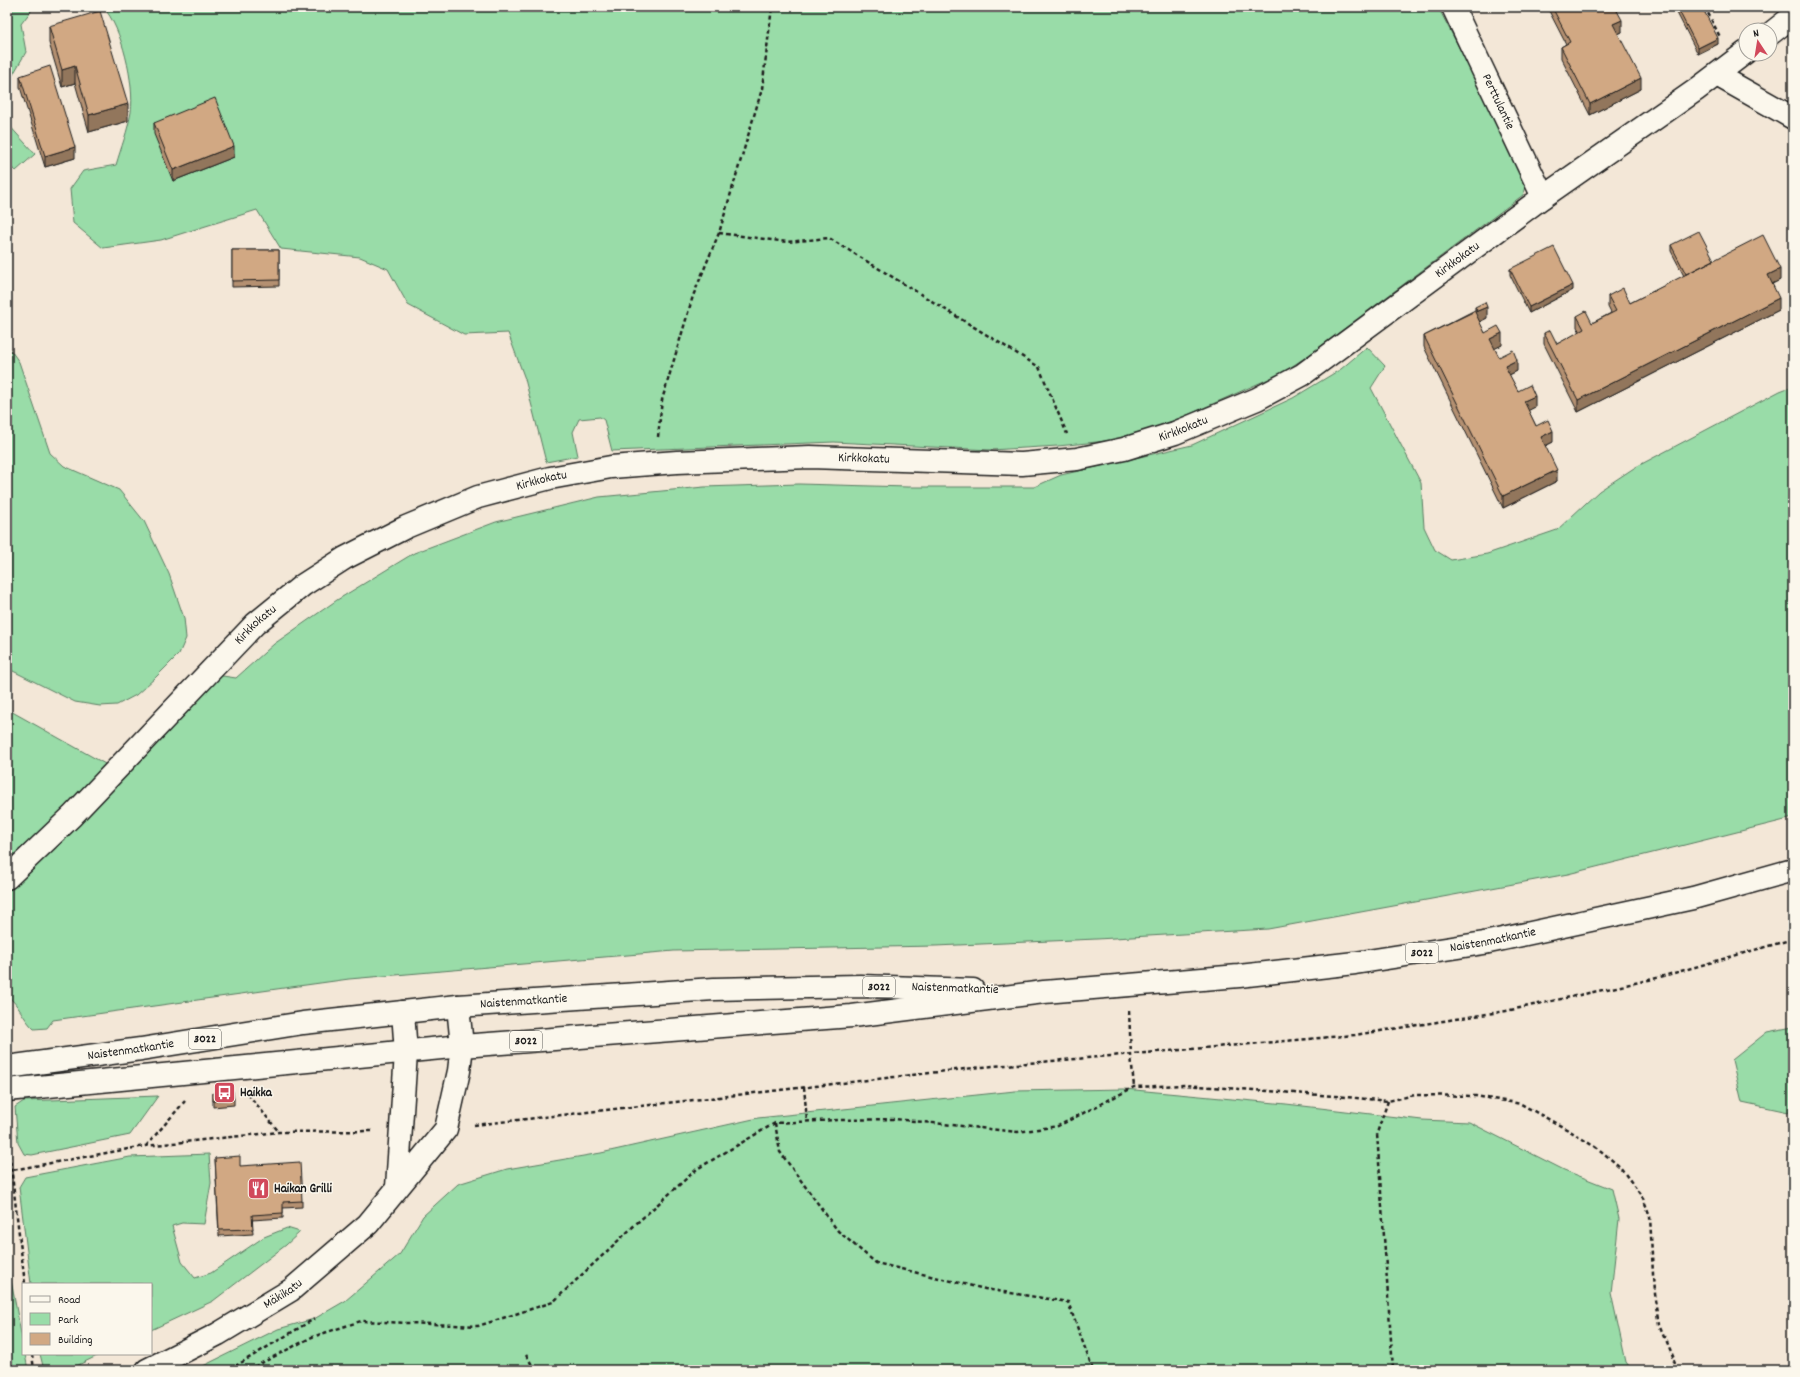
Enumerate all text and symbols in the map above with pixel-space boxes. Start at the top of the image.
north arrow [1738,22,1778,62]
text: N [1752,26,1761,43]
street label: Perttulantie [1477,71,1519,133]
street label: Kirkkokatu [1431,237,1484,283]
street label: Kirkkokatu [1156,411,1211,447]
street label: Kirkkokatu [838,448,890,469]
street label: Kirkkokatu [514,466,568,496]
street label: Kirkkokatu [230,600,281,649]
street label: Naistenmatkantie [1449,923,1538,958]
road number: 3022 [1406,943,1438,963]
road number: 3022 [863,977,895,997]
street label: Naistenmatkantie [911,978,999,1000]
street label: Naistenmatkantie [479,989,568,1014]
road number: 3022 [189,1029,221,1049]
road number: 3022 [510,1031,542,1051]
street label: Naistenmatkantie [86,1034,176,1066]
bus stop icon: Haikka [212,1080,238,1106]
place label: Haikka [240,1084,273,1103]
restaurant icon: Haikan Grilli [246,1176,272,1202]
place label: Haikan Grilli [274,1180,332,1199]
street label: Mäkikatu [260,1274,307,1314]
legend [22,1283,152,1355]
text: Road [58,1292,80,1309]
text: Park [58,1312,79,1329]
text: Building [58,1332,93,1349]

